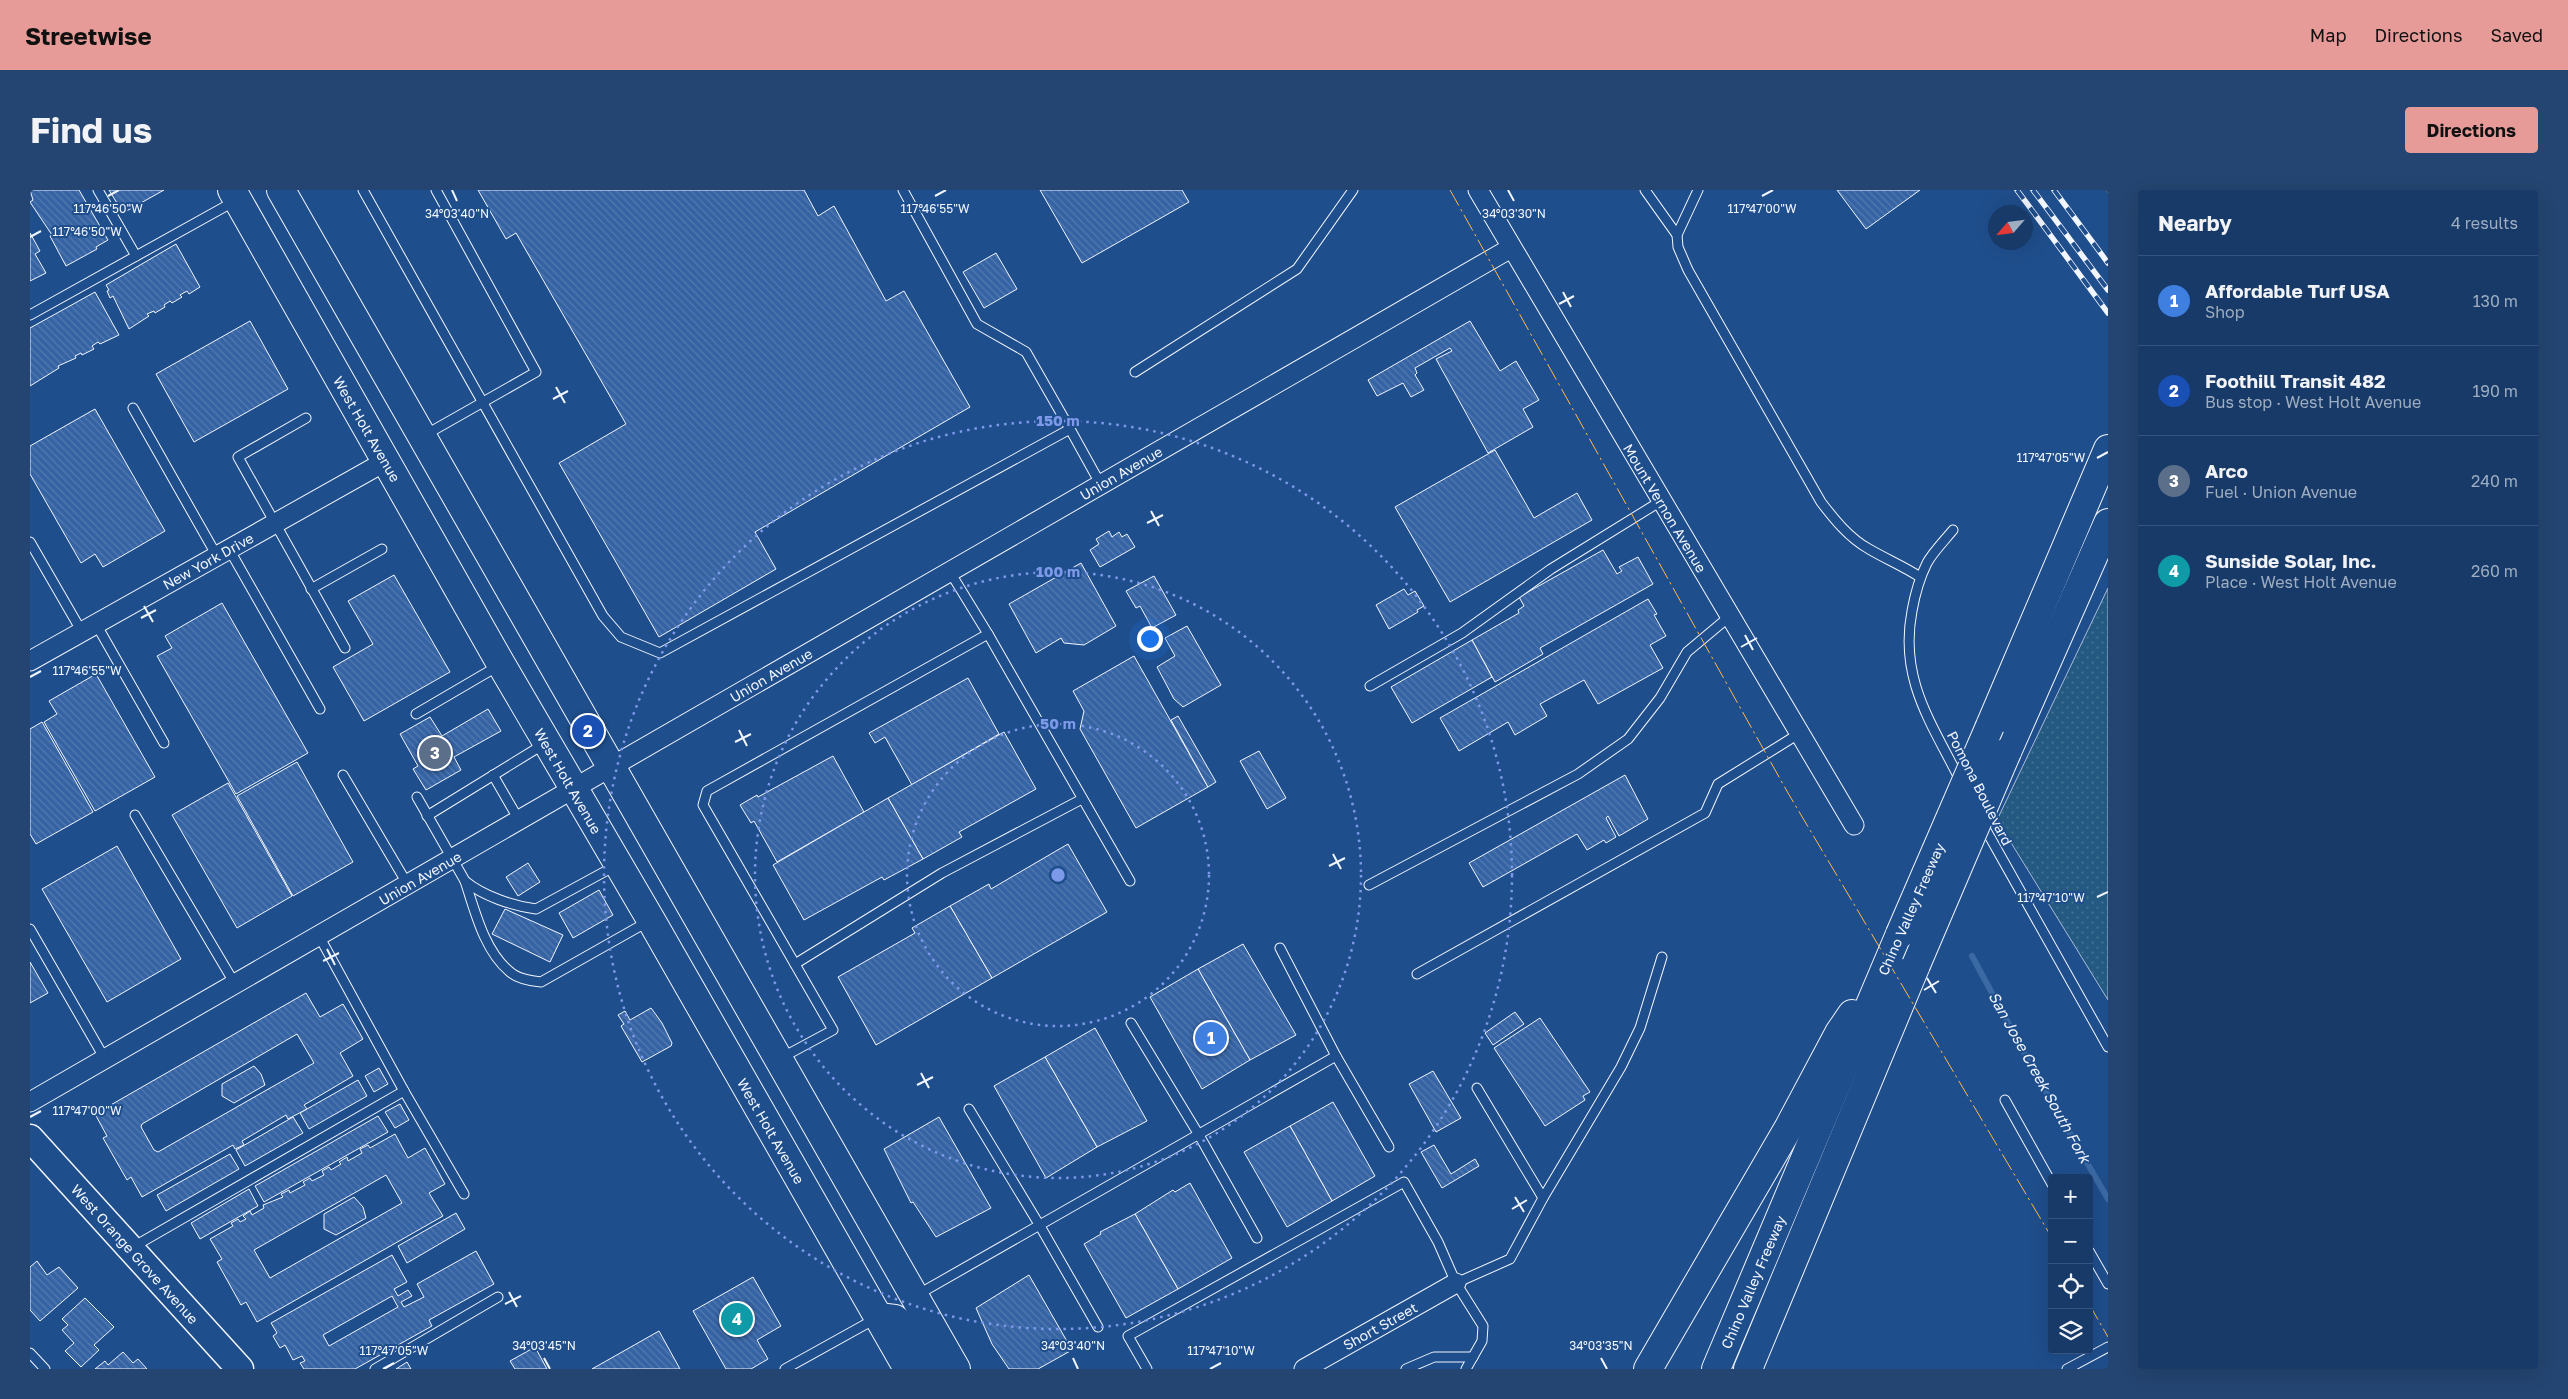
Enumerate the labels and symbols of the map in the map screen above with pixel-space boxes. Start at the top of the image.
text: 117°46'50"W [73,201,143,216]
text: 117°46'55"W [900,201,970,216]
text: 117°47'00"W [1727,201,1797,216]
north arrow [1988,205,2033,250]
text: 34°03'40"N [425,206,489,221]
text: 34°03'30"N [1482,206,1546,221]
text: 117°46'50"W [52,224,122,239]
street label: West Holt Avenue [330,373,404,485]
text: 150 m [1036,411,1080,429]
street label: Mount Vernon Avenue [1620,441,1710,575]
street label: Union Avenue [1077,443,1165,503]
text: 117°47'05"W [2017,450,2086,465]
street label: New York Drive [160,529,256,593]
text: 100 m [1036,562,1080,580]
your location [1137,626,1163,652]
street label: Union Avenue [727,645,815,705]
text: 117°46'55"W [52,663,122,678]
pin: 2 [572,712,604,750]
text: 50 m [1040,714,1076,732]
street label: West Holt Avenue [531,725,605,837]
street label: Pomona Boulevard [1944,728,2016,848]
pin: 3 [419,734,451,772]
street label: Chino Valley Freeway [1874,840,1948,978]
street label: Union Avenue [376,848,464,908]
centre of rings [1049,866,1067,884]
text: 117°47'10"W [2017,890,2085,905]
water label: San Jose Creek South Fork [1985,988,2095,1167]
pin: 1 [1195,1019,1227,1057]
street label: West Holt Avenue [734,1075,808,1187]
text: 117°47'00"W [52,1103,122,1118]
street label: West Orange Grove Avenue [68,1181,202,1327]
street label: Chino Valley Freeway [1717,1213,1789,1351]
street label: Short Street [1340,1299,1420,1353]
pin: 4 [721,1300,753,1338]
text: 34°03'45"N [512,1338,576,1353]
text: 34°03'40"N [1041,1338,1105,1353]
text: 34°03'35"N [1569,1338,1633,1353]
text: 117°47'05"W [360,1343,429,1358]
text: 117°47'10"W [1187,1343,1255,1358]

